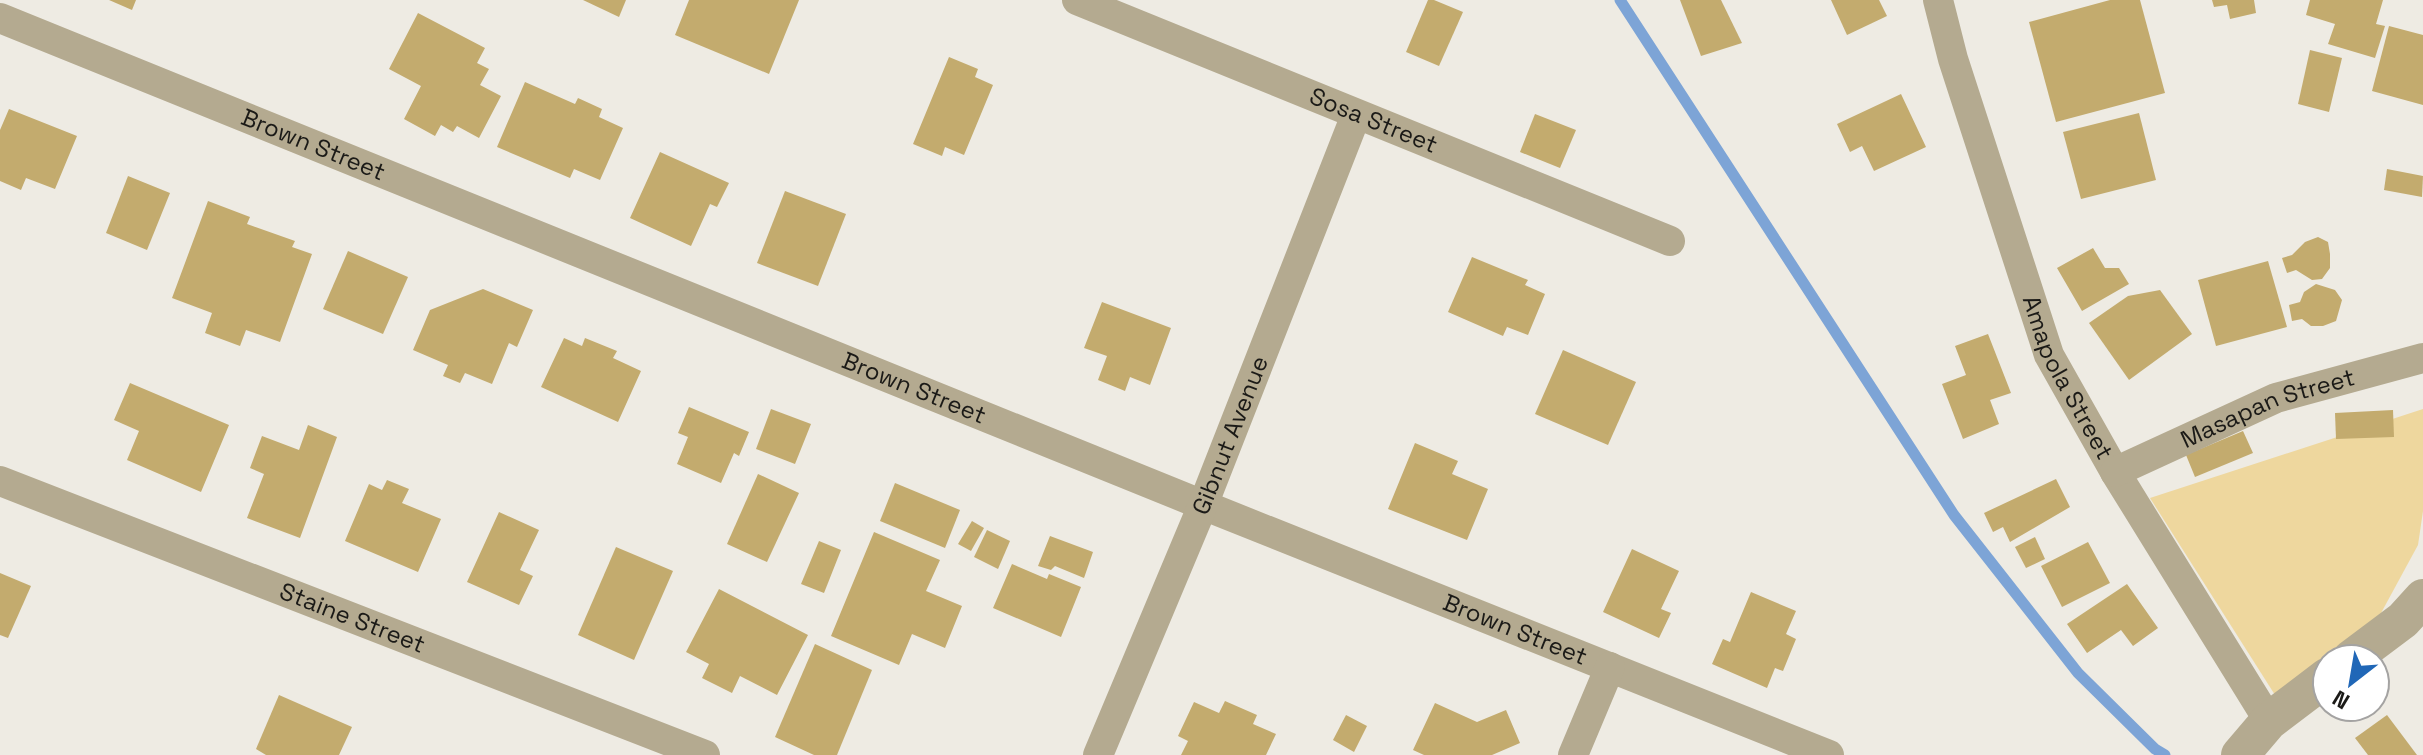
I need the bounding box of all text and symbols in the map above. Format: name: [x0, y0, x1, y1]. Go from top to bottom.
street label: Sosa Street: [1305, 80, 1442, 160]
street label: Brown Street: [237, 101, 390, 187]
street label: Amapola Street: [2016, 291, 2121, 465]
street label: Brown Street: [838, 345, 991, 431]
street label: Gibnut Avenue: [1185, 351, 1275, 519]
street label: Masapan Street: [2175, 361, 2358, 455]
street label: Staine Street: [275, 575, 430, 660]
street label: Brown Street: [1439, 587, 1592, 672]
north arrow: [2311, 643, 2391, 723]
text: N: [2327, 684, 2354, 716]

